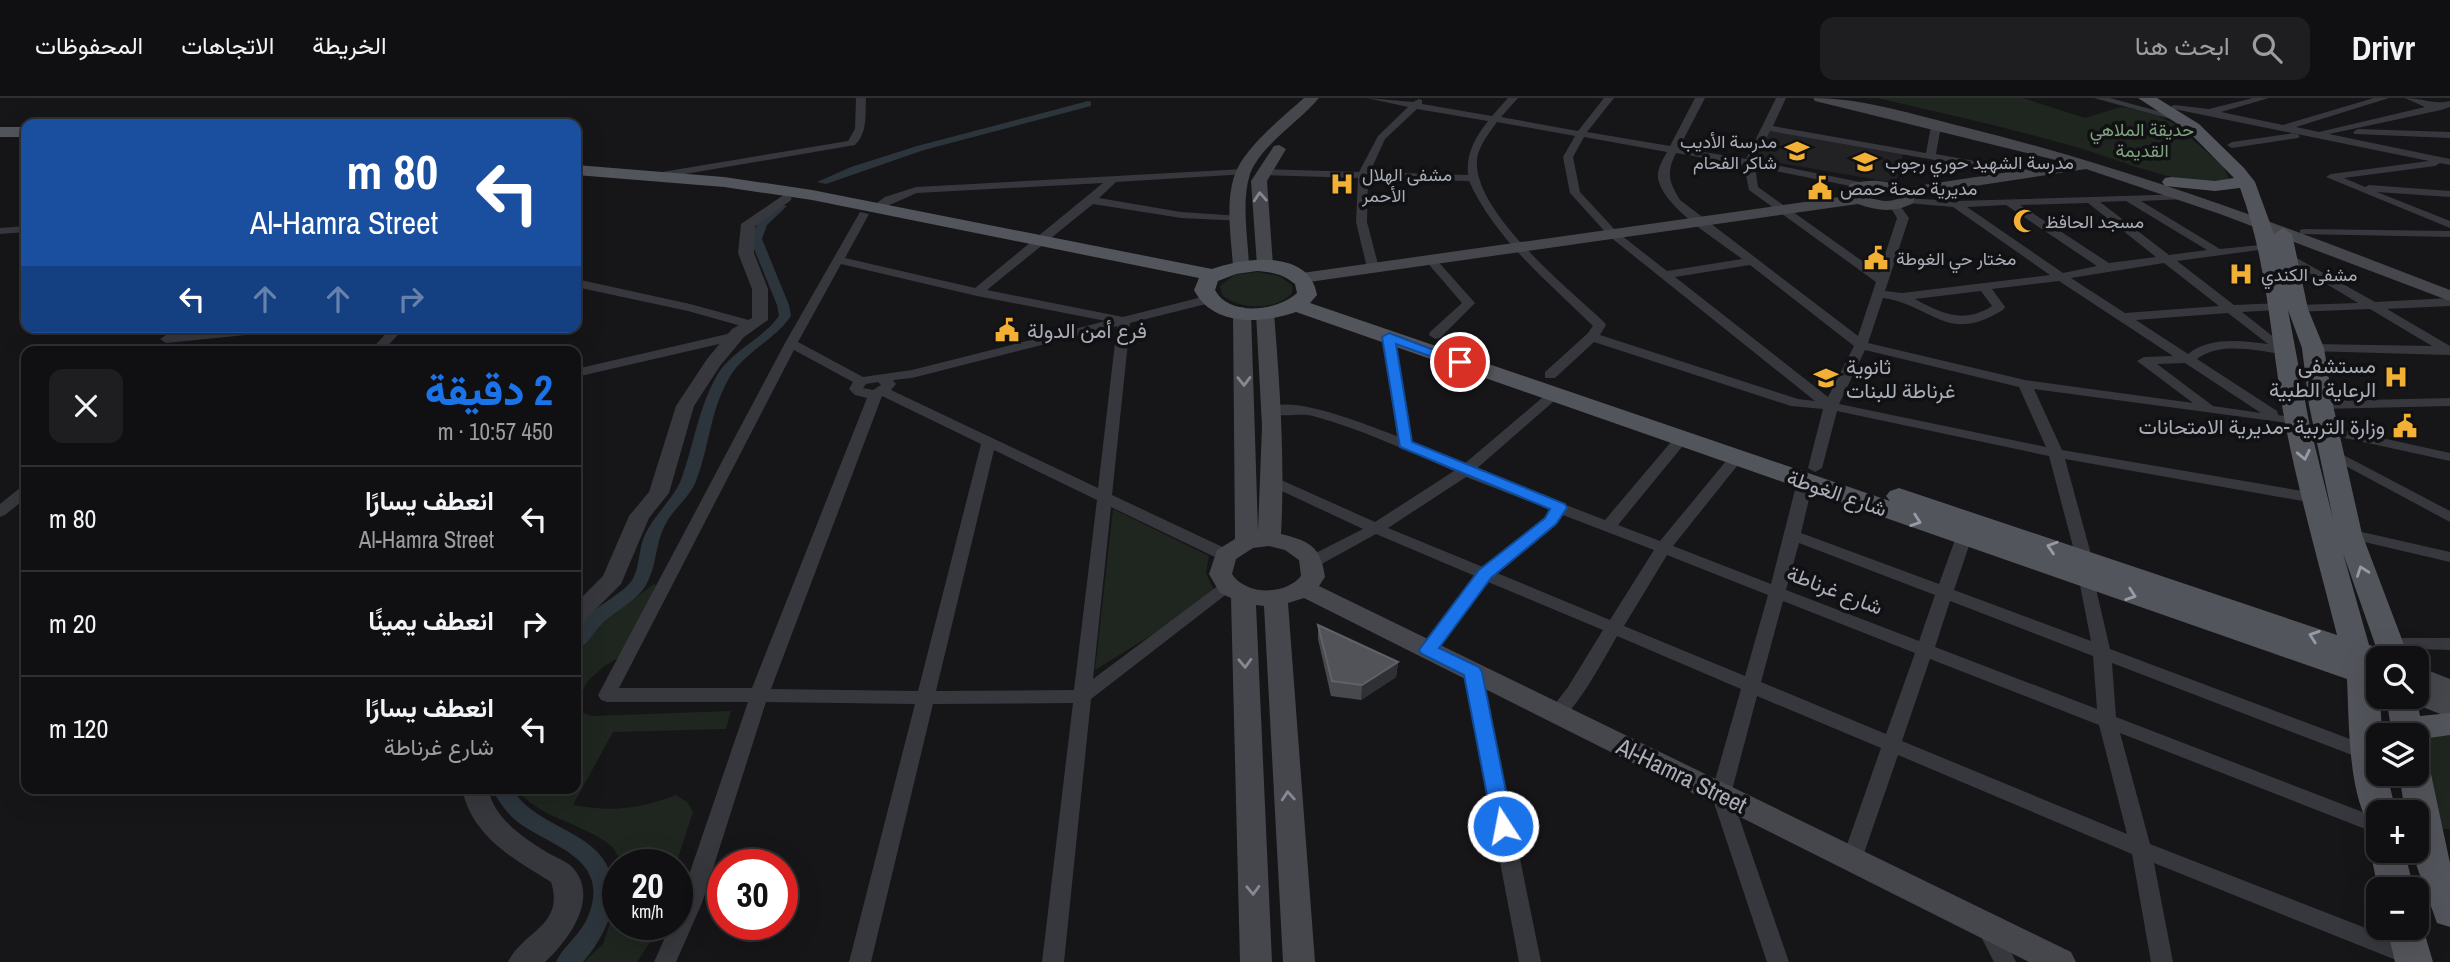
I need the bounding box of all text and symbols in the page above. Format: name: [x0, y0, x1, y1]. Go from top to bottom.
search box: [1820, 17, 2310, 80]
text: Drivr: [2352, 26, 2415, 70]
text: ابحث هنا: [2135, 28, 2230, 63]
text: المحفوظات: [35, 29, 143, 61]
text: الاتجاهات: [181, 29, 274, 61]
text: الخريطة: [312, 29, 387, 61]
icon: search: [2248, 29, 2286, 67]
park label: حديقة الملاهي القديمة: [2090, 117, 2194, 163]
place label: مدرسة الأديب شاكر الفحام: [1680, 129, 1777, 175]
school or university icon: مدرسة الأديب شاكر الفحام: [1783, 137, 1811, 165]
text: 80 m: [346, 138, 438, 204]
icon: left: [462, 147, 553, 238]
school or university icon: مدرسة الشهيد حوري رجوب: [1851, 148, 1879, 176]
place label: مدرسة الشهيد حوري رجوب: [1885, 150, 2074, 178]
place label: مشفى الهلال الأحمر: [1361, 162, 1452, 208]
hospital icon: مشفى الهلال الأحمر: [1328, 170, 1356, 198]
public building icon: مديرية صحة حمص: [1806, 174, 1834, 202]
place label: مديرية صحة حمص: [1840, 176, 1977, 201]
one-way arrow: [1253, 192, 1268, 203]
text: Al-Hamra Street: [250, 201, 438, 244]
mosque icon: مسجد الحافظ: [2011, 207, 2039, 235]
place label: مسجد الحافظ: [2045, 209, 2144, 234]
public building icon: مختار حي الغوطة: [1862, 244, 1890, 272]
place label: مختار حي الغوطة: [1896, 246, 2016, 274]
hospital icon: مشفى الكندي: [2227, 260, 2255, 288]
place label: مشفى الكندي: [2261, 262, 2357, 290]
icon: left: [173, 280, 211, 318]
icon: ahead: [246, 280, 284, 318]
icon: ahead: [319, 280, 357, 318]
icon: right: [392, 280, 430, 318]
public building icon: فرع أمن الدولة: [993, 316, 1021, 344]
place label: فرع أمن الدولة: [1027, 316, 1147, 345]
pin: [1430, 332, 1490, 392]
icon: arrive: [1441, 343, 1479, 381]
place label: مستشفى الرعاية الطبية: [2269, 351, 2376, 404]
place label: ثانوية غرناطة للبنات: [1846, 352, 1955, 405]
text: 2 دقيقة: [425, 362, 553, 418]
hospital icon: مستشفى الرعاية الطبية: [2382, 363, 2410, 391]
school or university icon: ثانوية غرناطة للبنات: [1812, 364, 1840, 392]
button: close: [49, 369, 123, 443]
one-way arrow: [1236, 375, 1251, 386]
place label: وزارة التربية -مديرية الامتحانات: [2139, 412, 2385, 441]
public building icon: وزارة التربية -مديرية الامتحانات: [2391, 412, 2419, 440]
text: 450 m · 10:57: [438, 416, 553, 447]
one-way arrow: [2296, 449, 2311, 461]
street label: شارع الغوطة: [1783, 462, 1891, 524]
text: انعطف يسارًا: [365, 483, 494, 518]
icon: left: [515, 500, 553, 538]
text: 80 m: [49, 501, 96, 536]
one-way arrow: [1909, 513, 1922, 527]
text: Al-Hamra Street: [359, 524, 494, 555]
one-way arrow: [2047, 541, 2059, 555]
street label: شارع غرناطة: [1783, 558, 1887, 622]
one-way arrow: [2356, 565, 2370, 577]
one-way arrow: [2124, 587, 2137, 601]
text: انعطف يمينًا: [368, 603, 494, 638]
icon: right: [515, 605, 553, 643]
text: 20 m: [49, 606, 96, 641]
one-way arrow: [2308, 630, 2321, 644]
map controls: [2366, 646, 2429, 940]
button: search: [2366, 646, 2429, 709]
one-way arrow: [1238, 657, 1253, 668]
text: انعطف يسارًا: [365, 690, 494, 725]
icon: left: [515, 710, 553, 748]
text: 120 m: [49, 711, 108, 746]
button: layers: [2366, 723, 2429, 786]
street label: Al-Hamra Street: [1611, 729, 1753, 821]
text: شارع غرناطة: [384, 731, 494, 762]
position arrow: [1466, 789, 1540, 863]
one-way arrow: [1281, 790, 1296, 801]
button: +: [2366, 800, 2429, 863]
speed limit sign: 30: [707, 849, 798, 940]
text: 20: [632, 862, 663, 909]
button: −: [2366, 877, 2429, 940]
one-way arrow: [1246, 885, 1261, 896]
text: km/h: [632, 899, 664, 924]

